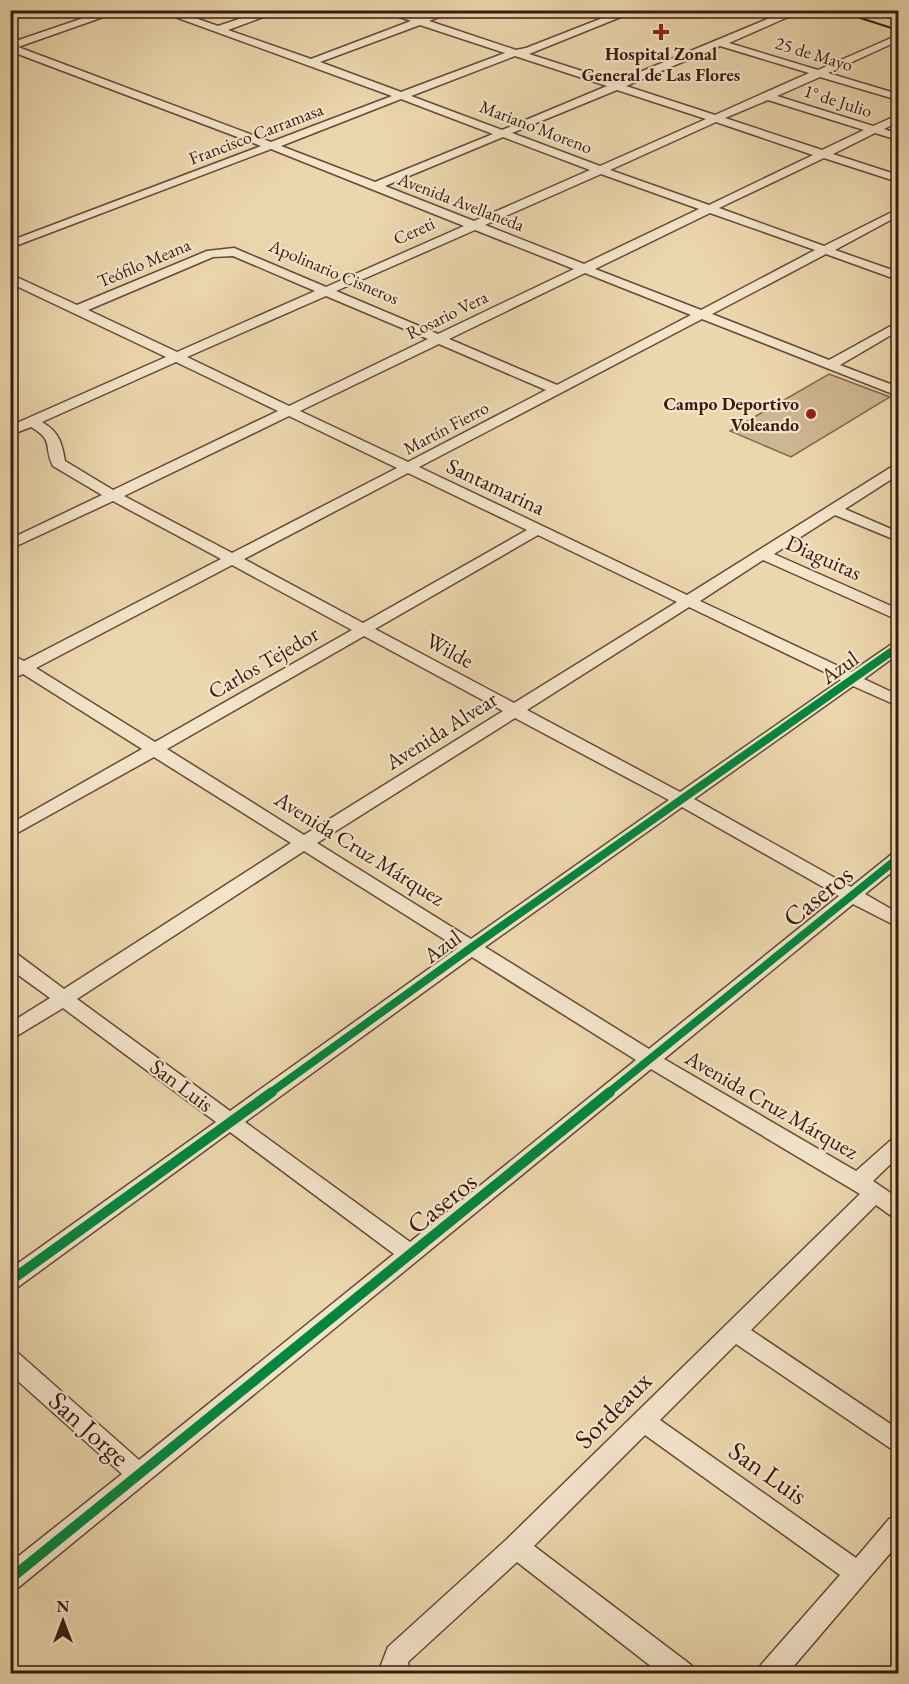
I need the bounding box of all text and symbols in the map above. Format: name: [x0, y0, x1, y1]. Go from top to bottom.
marker: Hospital Zonal General de Las Flores: [652, 23, 670, 41]
street label: 25 de Mayo: [773, 31, 856, 76]
place label: Hospital Zonal General de Las Flores: [582, 42, 740, 86]
street label: 1° de Julio: [801, 79, 875, 122]
street label: Mariano Moreno: [477, 94, 596, 159]
street label: Francisco Carramasa: [185, 97, 327, 170]
street label: Avenida Avellaneda: [394, 167, 528, 236]
street label: Cereti: [390, 211, 439, 250]
street label: Teófilo Meana: [94, 232, 195, 292]
street label: Apolinario Cisneros: [265, 233, 403, 309]
street label: Rosario Vera: [402, 285, 492, 344]
place label: Campo Deportivo Voleando: [664, 392, 799, 436]
street label: Martín Fierro: [399, 395, 493, 460]
marker: Campo Deportivo Voleando: [804, 407, 818, 421]
street label: Santamarina: [442, 451, 550, 522]
street label: Diaguitas: [781, 528, 866, 587]
street label: Carlos Tejedor: [203, 619, 324, 706]
street label: Wilde: [421, 626, 479, 675]
street label: Azul: [814, 644, 864, 691]
street label: Avenida Alvear: [379, 684, 503, 777]
street label: Avenida Cruz Márquez: [268, 784, 451, 913]
street label: Caseros: [775, 857, 860, 934]
street label: Azul: [417, 923, 467, 970]
street label: Avenida Cruz Márquez: [679, 1043, 864, 1166]
street label: San Luis: [144, 1052, 219, 1119]
street label: Caseros: [399, 1164, 484, 1241]
street label: Sordeaux: [566, 1363, 659, 1456]
street label: San Jorge: [42, 1383, 137, 1474]
street label: San Luis: [722, 1433, 815, 1512]
north arrow: [33, 1591, 93, 1651]
text: N: [57, 1596, 70, 1617]

